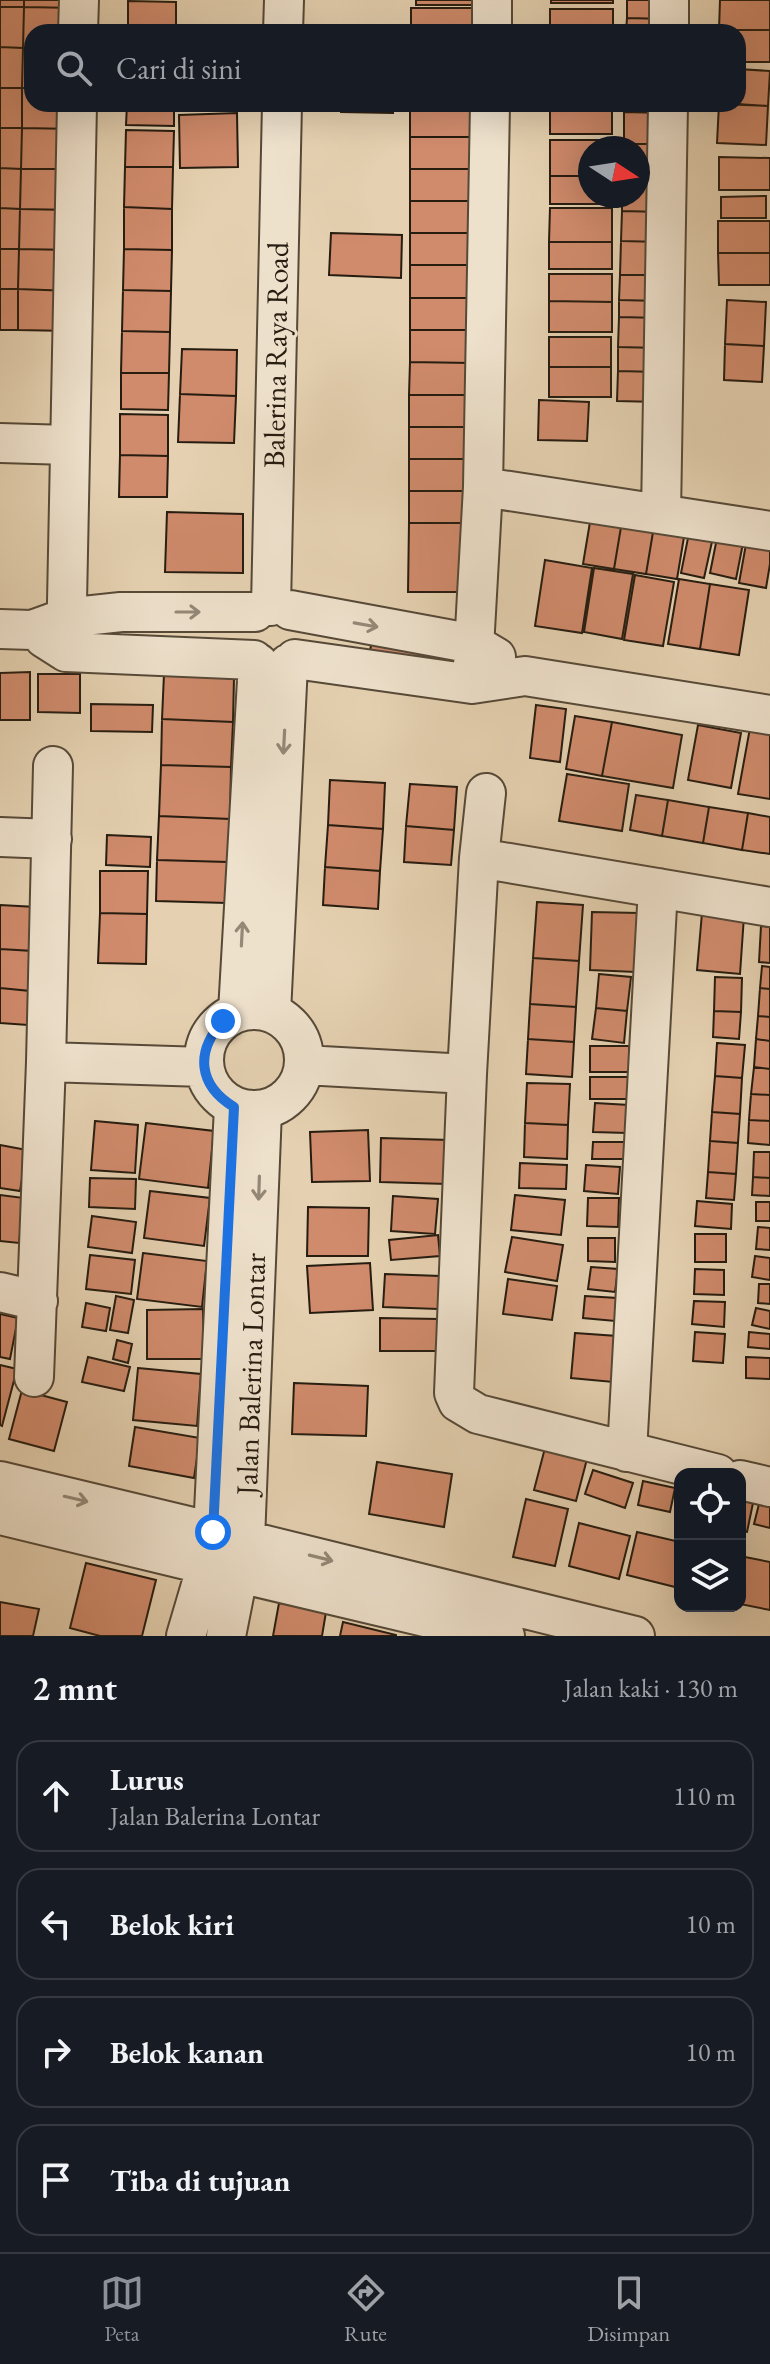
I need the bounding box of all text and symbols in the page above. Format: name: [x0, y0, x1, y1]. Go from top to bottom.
search box: [24, 24, 746, 112]
icon: search: [52, 46, 96, 90]
text: Cari di sini: [116, 49, 241, 88]
north arrow: [578, 136, 650, 208]
street label: Balerina Raya Road: [254, 241, 297, 468]
one-way arrow: [174, 604, 201, 620]
one-way arrow: [353, 618, 379, 633]
one-way arrow: [276, 728, 291, 755]
one-way arrow: [235, 921, 250, 948]
route end: [205, 1003, 241, 1039]
one-way arrow: [251, 1174, 266, 1201]
street label: Jalan Balerina Lontar: [227, 1252, 274, 1499]
map controls: [674, 1468, 746, 1612]
button: locate: [674, 1468, 746, 1540]
one-way arrow: [63, 1492, 88, 1507]
route start: [195, 1514, 231, 1550]
button: layers: [674, 1540, 746, 1612]
one-way arrow: [307, 1552, 333, 1567]
text: 2 mnt: [32, 1666, 117, 1710]
text: Jalan kaki · 130 m: [564, 1671, 738, 1705]
text: Lurus: [110, 1760, 184, 1799]
icon: ahead: [34, 1774, 78, 1818]
text: 110 m: [673, 1779, 736, 1813]
text: Jalan Balerina Lontar: [110, 1799, 320, 1833]
icon: left: [34, 1902, 78, 1946]
text: Belok kiri: [110, 1905, 234, 1944]
text: 10 m: [686, 1907, 736, 1941]
icon: right: [34, 2030, 78, 2074]
text: Belok kanan: [110, 2033, 264, 2072]
text: 10 m: [686, 2035, 736, 2069]
icon: arrive: [34, 2158, 78, 2202]
text: Tiba di tujuan: [110, 2161, 290, 2200]
tab: Peta: [100, 2271, 144, 2348]
tab: Rute: [344, 2271, 388, 2348]
tab: Disimpan: [587, 2271, 670, 2348]

